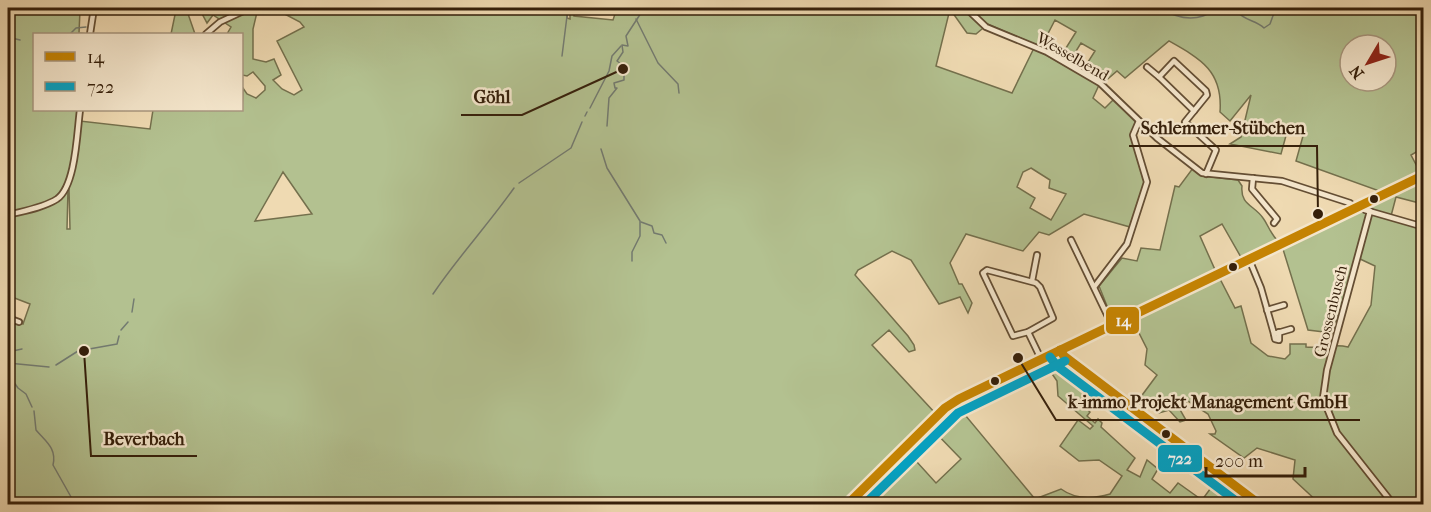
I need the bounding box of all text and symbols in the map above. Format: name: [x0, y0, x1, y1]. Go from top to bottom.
street label: Wesselbend: [1032, 28, 1113, 85]
legend: [33, 33, 243, 111]
north arrow: [1338, 33, 1398, 93]
text: 14: [87, 47, 104, 68]
text: N: [1345, 61, 1368, 83]
text: 722: [87, 77, 114, 98]
callout: Göhl: [461, 79, 522, 115]
text: Göhl: [474, 87, 511, 108]
callout: Schlemmer-Stübchen: [1129, 110, 1317, 146]
text: Schlemmer-Stübchen: [1141, 118, 1306, 139]
unlabelled marker: [1368, 193, 1380, 205]
unlabelled marker: [1227, 261, 1239, 273]
street label: Grossenbusch: [1310, 263, 1351, 359]
line badge: 14: [1105, 306, 1140, 335]
text: 14: [1115, 311, 1132, 331]
unlabelled marker: [989, 375, 1001, 387]
callout: k-immo Projekt Management GmbH: [1056, 384, 1360, 420]
text: k-immo Projekt Management GmbH: [1067, 392, 1349, 413]
callout: Beverbach: [91, 420, 197, 456]
unlabelled marker: [1160, 428, 1172, 440]
text: Beverbach: [103, 429, 186, 450]
scale bar: [1206, 440, 1305, 478]
line badge: 722: [1157, 444, 1203, 473]
text: 722: [1167, 449, 1192, 468]
text: 200 m: [1215, 451, 1263, 472]

